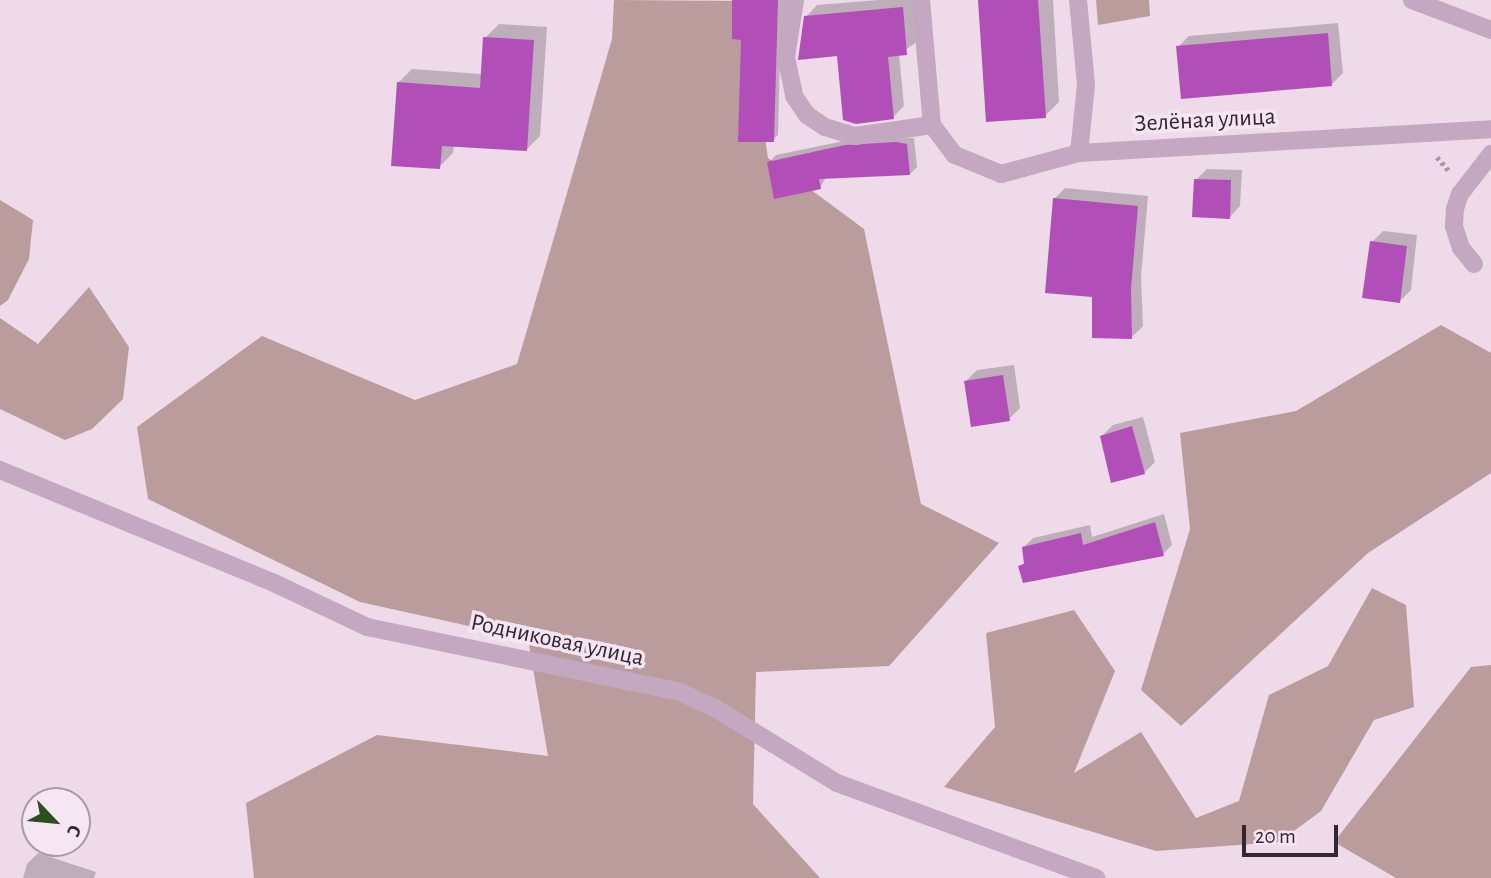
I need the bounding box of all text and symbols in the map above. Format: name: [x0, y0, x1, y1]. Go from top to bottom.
street label: Зелёная улица: [1134, 103, 1276, 139]
street label: Родниковая улица: [468, 609, 646, 673]
north arrow: [21, 787, 91, 857]
scale bar: [1246, 812, 1342, 856]
text: С: [63, 822, 84, 839]
text: 20 m: [1255, 826, 1296, 847]

